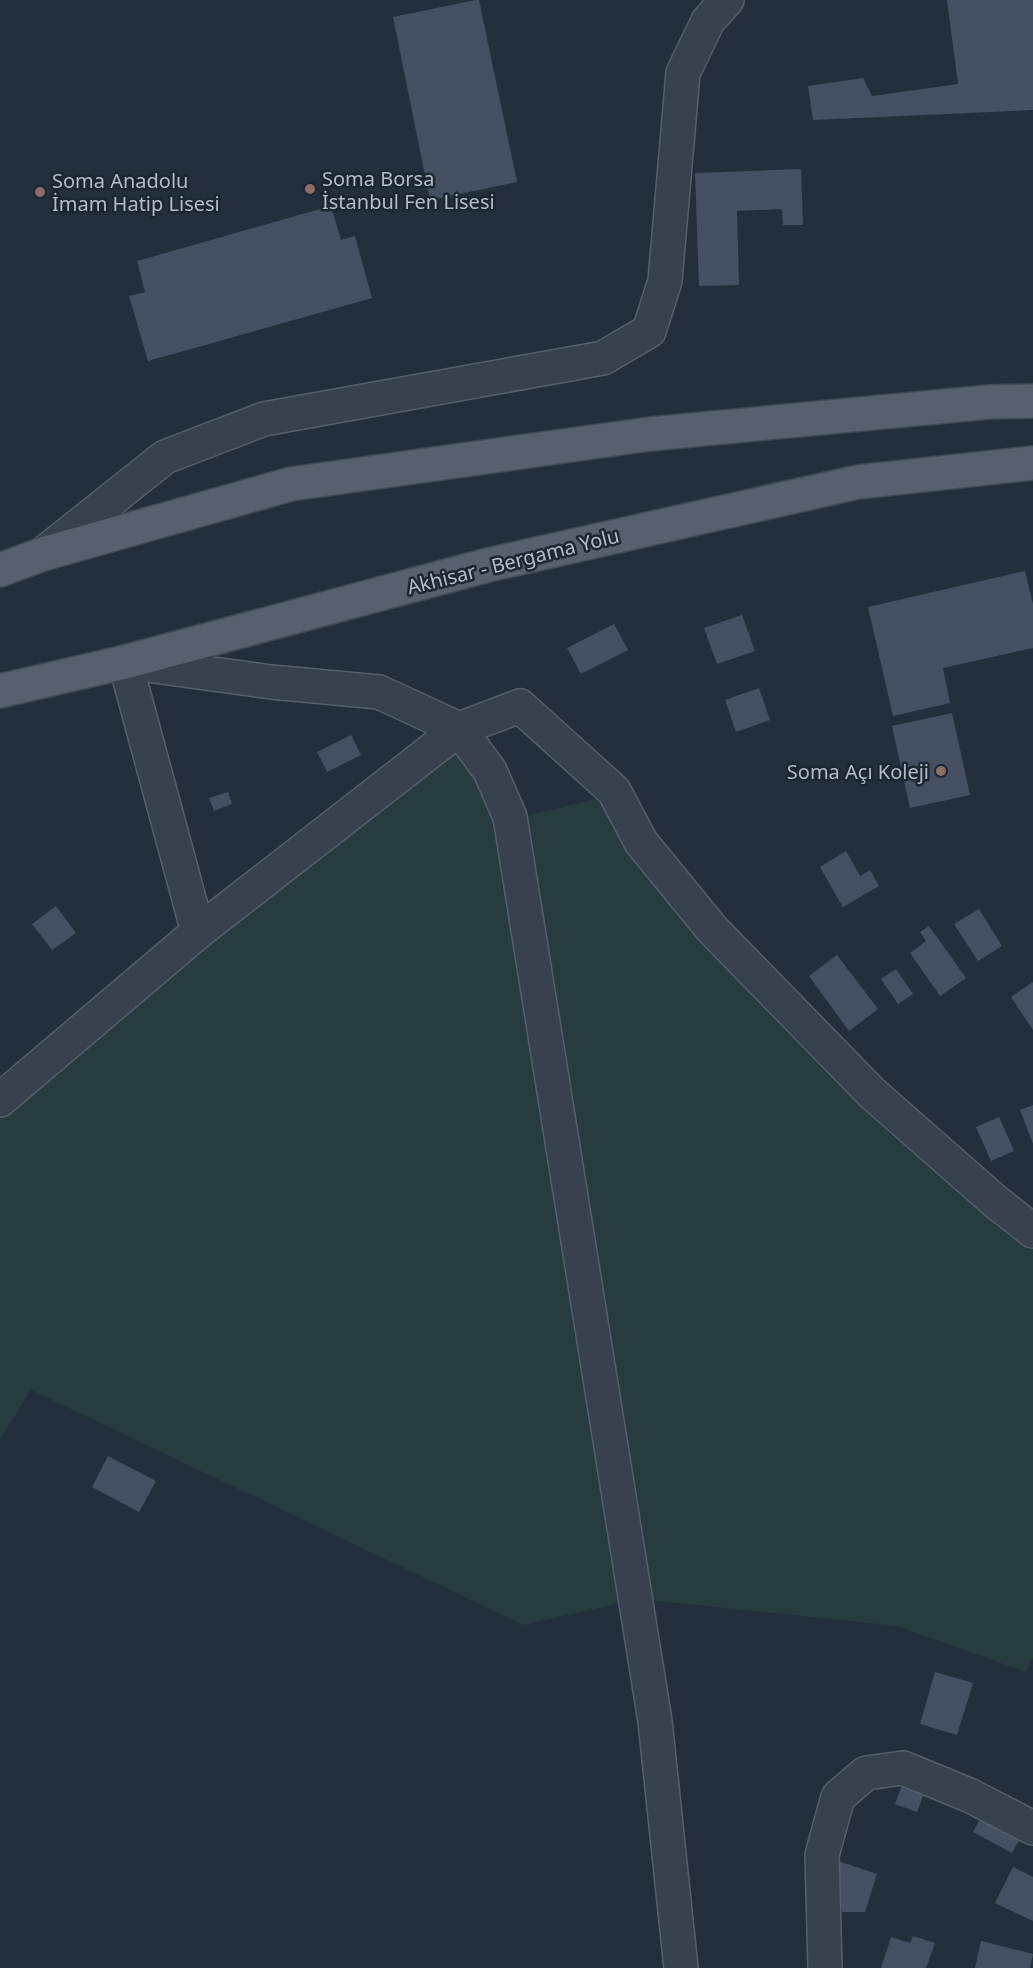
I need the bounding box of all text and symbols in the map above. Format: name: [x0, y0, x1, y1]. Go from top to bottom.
place label: Soma Borsa İstanbul Fen Lisesi: [322, 165, 495, 215]
place label: Soma Anadolu İmam Hatip Lisesi: [52, 167, 220, 217]
marker: Soma Borsa İstanbul Fen Lisesi: [303, 182, 317, 196]
marker: Soma Anadolu İmam Hatip Lisesi: [33, 185, 47, 199]
street label: Akhisar - Bergama Yolu: [404, 522, 622, 600]
place label: Soma Açı Koleji: [787, 758, 929, 785]
marker: Soma Açı Koleji: [934, 764, 948, 778]

